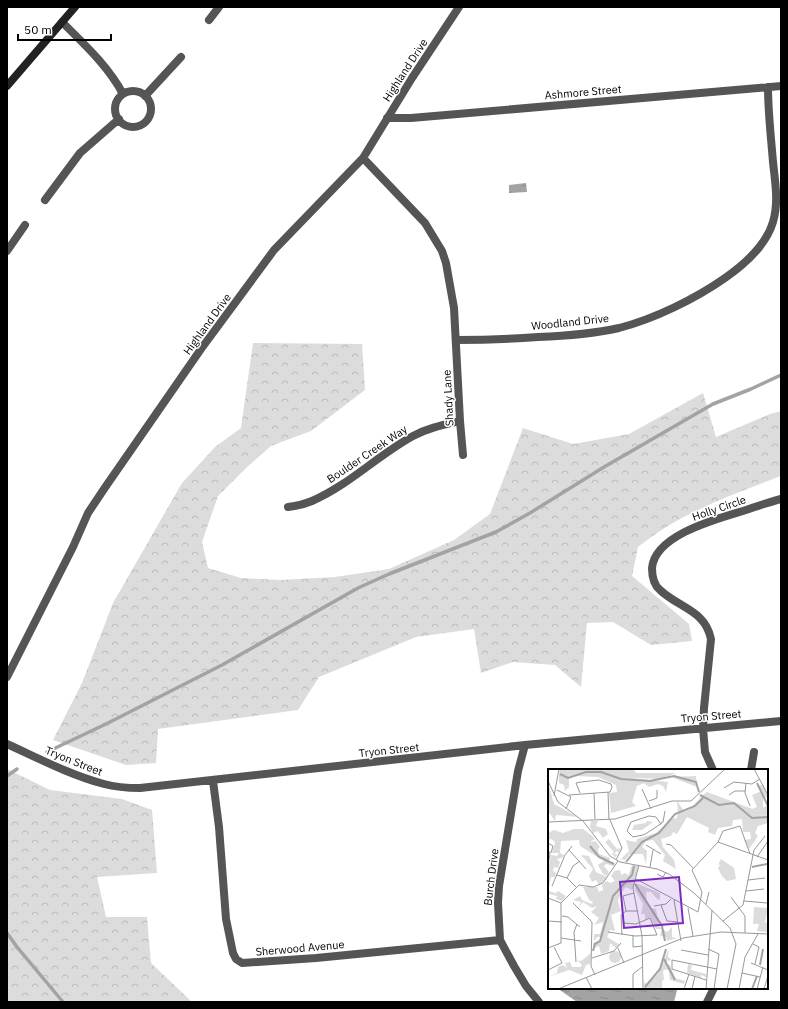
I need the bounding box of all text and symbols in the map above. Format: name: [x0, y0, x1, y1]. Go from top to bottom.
scale bar: [18, 16, 111, 42]
text: 50 m: [24, 22, 52, 37]
street label: Highland Drive: [379, 36, 431, 104]
street label: Ashmore Street: [544, 82, 622, 102]
street label: Highland Drive: [180, 291, 234, 357]
street label: Woodland Drive: [530, 311, 610, 333]
street label: Shady Lane: [440, 369, 456, 427]
street label: Boulder Creek Way: [324, 422, 410, 486]
street label: Holly Circle: [690, 492, 748, 524]
street label: Tryon Street: [680, 706, 742, 726]
street label: Tryon Street: [358, 740, 420, 760]
street label: Tryon Street: [43, 743, 105, 779]
inset map: [548, 769, 768, 989]
street label: Burch Drive: [481, 848, 501, 906]
street label: Sherwood Avenue: [255, 937, 345, 959]

